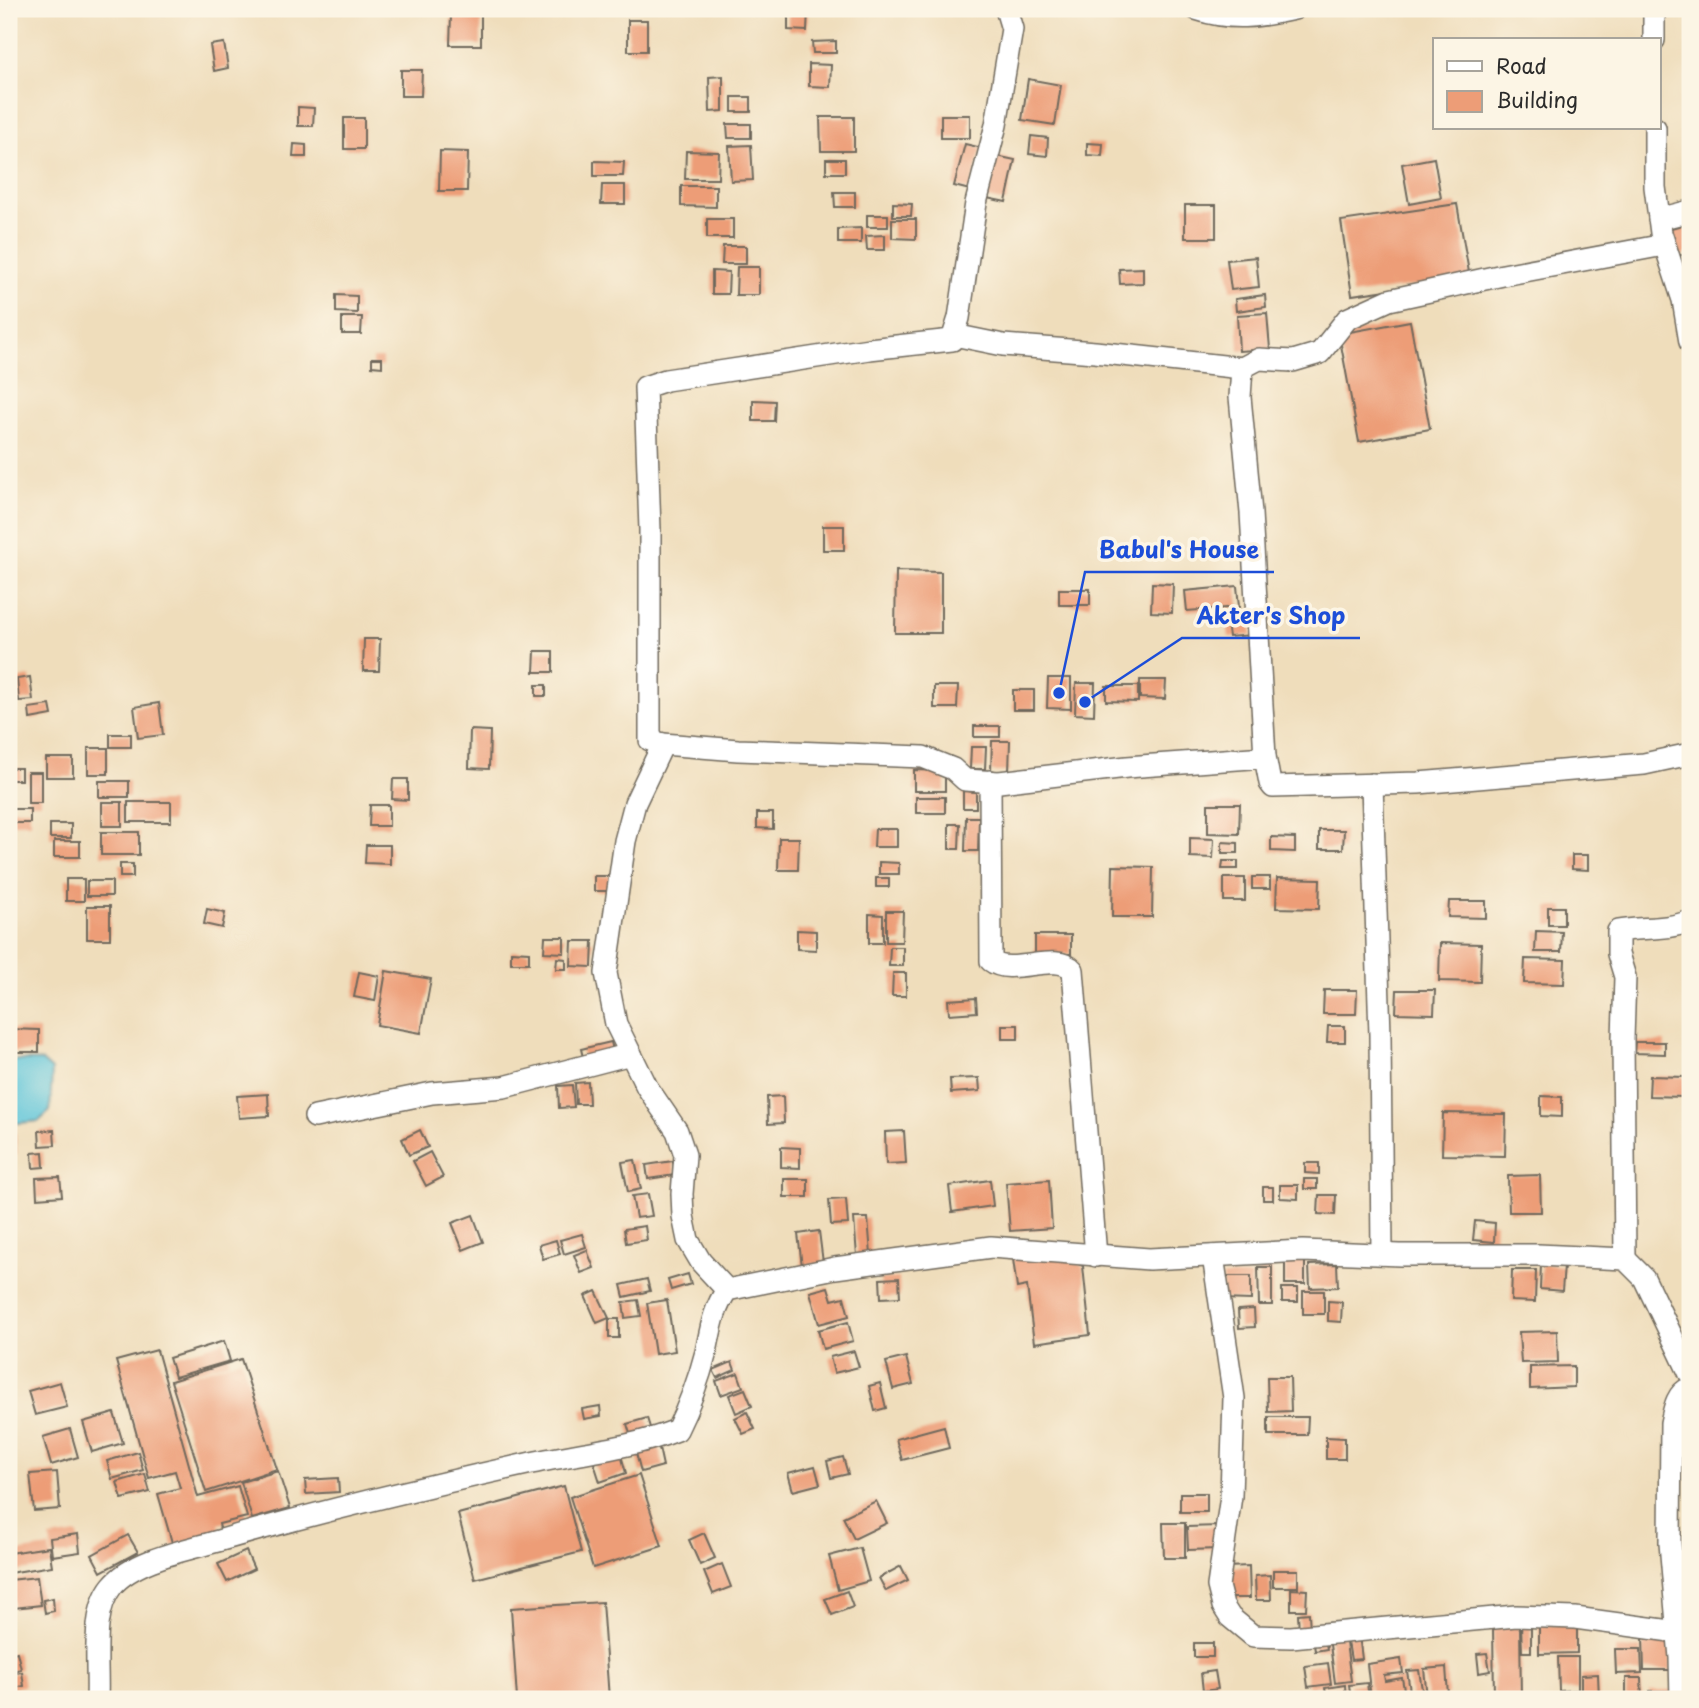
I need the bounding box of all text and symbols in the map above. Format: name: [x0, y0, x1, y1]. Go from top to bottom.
legend: [1433, 38, 1660, 130]
text: Road: [1496, 49, 1547, 81]
text: Building: [1496, 83, 1578, 115]
callout: Babul's House: [1085, 528, 1274, 572]
text: Babul's House: [1099, 531, 1260, 566]
callout: Akter's Shop: [1182, 594, 1360, 638]
text: Akter's Shop: [1196, 597, 1345, 632]

